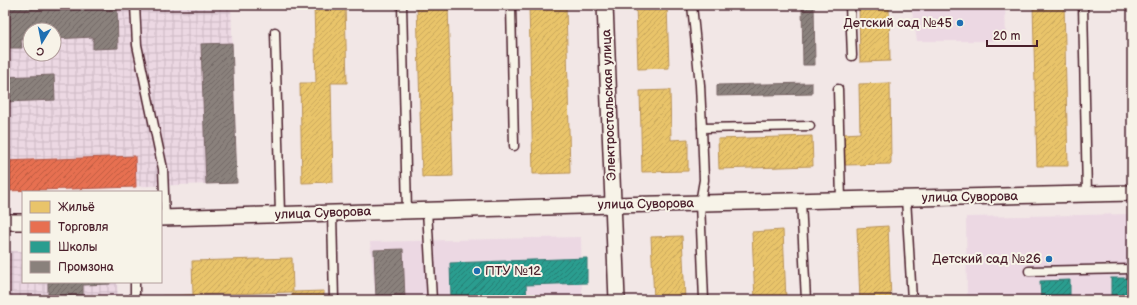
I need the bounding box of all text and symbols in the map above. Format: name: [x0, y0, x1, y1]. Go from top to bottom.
place label: Детский сад №45: [843, 15, 952, 31]
marker: Детский сад №45: [955, 18, 965, 28]
north arrow: [22, 22, 62, 62]
scale bar: [987, 22, 1037, 48]
street label: Электростальская улица: [598, 29, 620, 181]
text: 20 m: [993, 29, 1020, 44]
text: С: [35, 44, 45, 58]
street label: улица Суворова: [922, 188, 1019, 206]
legend: [22, 191, 162, 283]
street label: улица Суворова: [598, 195, 695, 213]
text: Жильё: [58, 200, 95, 215]
street label: улица Суворова: [275, 203, 372, 223]
text: Торговля: [58, 220, 109, 235]
text: Школы: [58, 240, 97, 255]
place label: Детский сад №26: [932, 251, 1041, 267]
marker: Детский сад №26: [1044, 254, 1054, 264]
text: Промзона: [58, 260, 114, 275]
place label: ПТУ №12: [485, 263, 541, 279]
marker: ПТУ №12: [472, 266, 482, 276]

